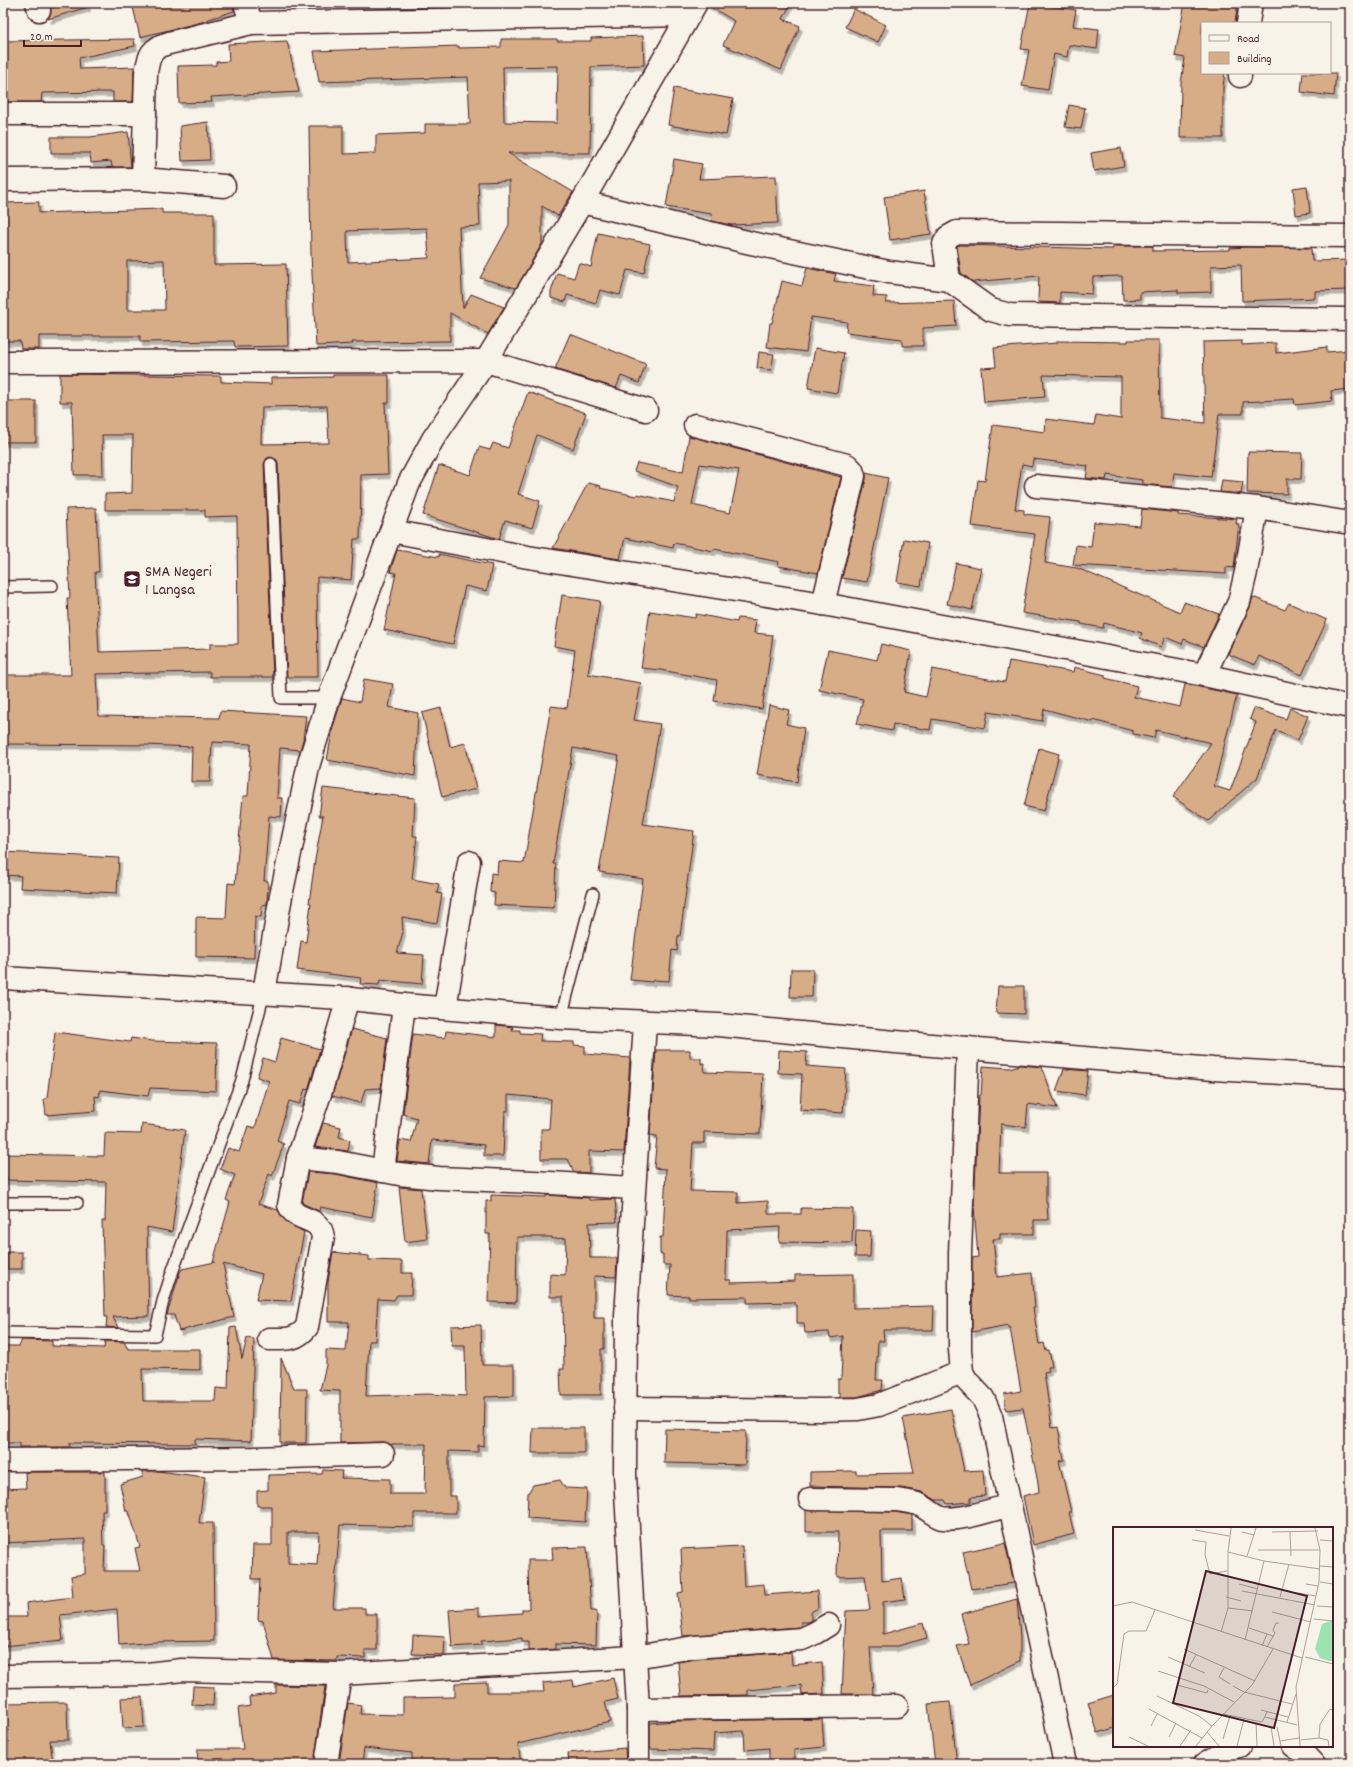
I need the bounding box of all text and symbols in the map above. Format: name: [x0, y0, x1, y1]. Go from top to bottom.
scale bar: [24, 22, 81, 48]
legend: [1201, 22, 1331, 74]
text: 20 m: [30, 29, 53, 46]
text: Road: [1237, 31, 1259, 48]
text: Building: [1237, 51, 1272, 68]
place label: SMA Negeri 1 Langsa: [145, 561, 212, 602]
school or university icon: SMA Negeri 1 Langsa: [122, 569, 142, 589]
inset map: [1113, 1527, 1333, 1747]

